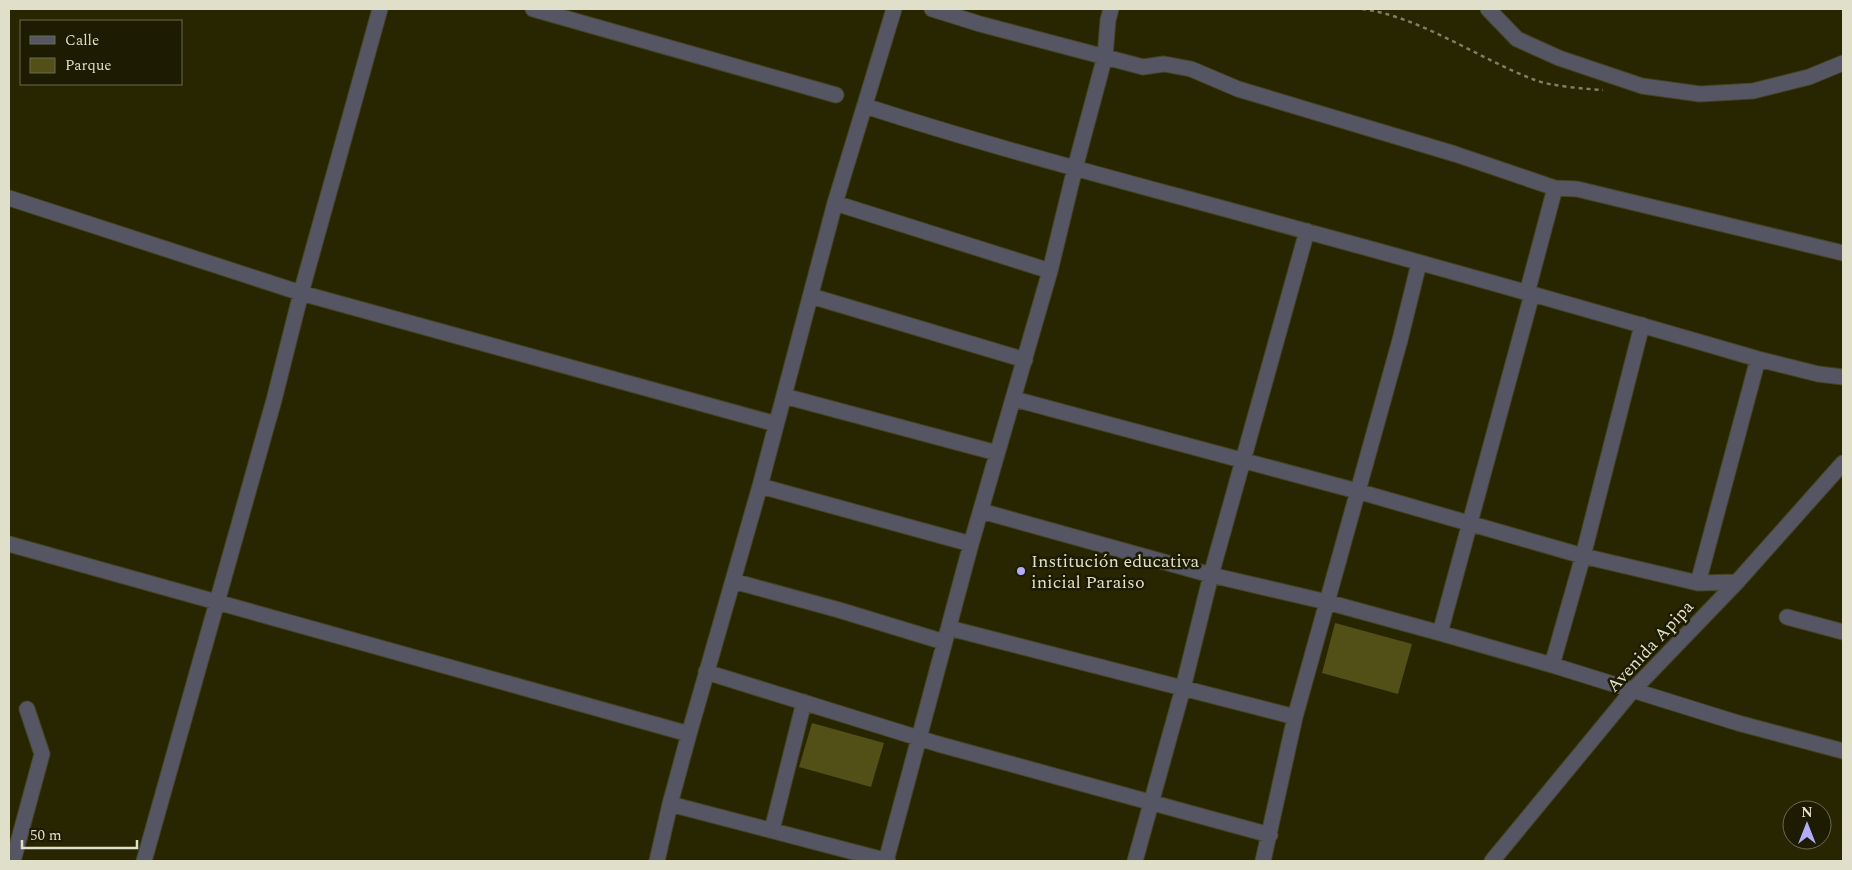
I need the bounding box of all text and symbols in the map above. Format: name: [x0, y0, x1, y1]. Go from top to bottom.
legend: [20, 20, 182, 85]
text: Calle: [65, 29, 99, 52]
text: Parque: [65, 54, 112, 77]
place label: Institución educativa inicial Paraiso: [1031, 548, 1199, 596]
marker: Institución educativa inicial Paraiso: [1015, 565, 1027, 577]
street label: Avenida Apipa: [1600, 594, 1701, 699]
north arrow: [1782, 800, 1832, 850]
text: N: [1801, 802, 1813, 823]
scale bar: [22, 818, 138, 850]
text: 50 m: [30, 824, 62, 847]

